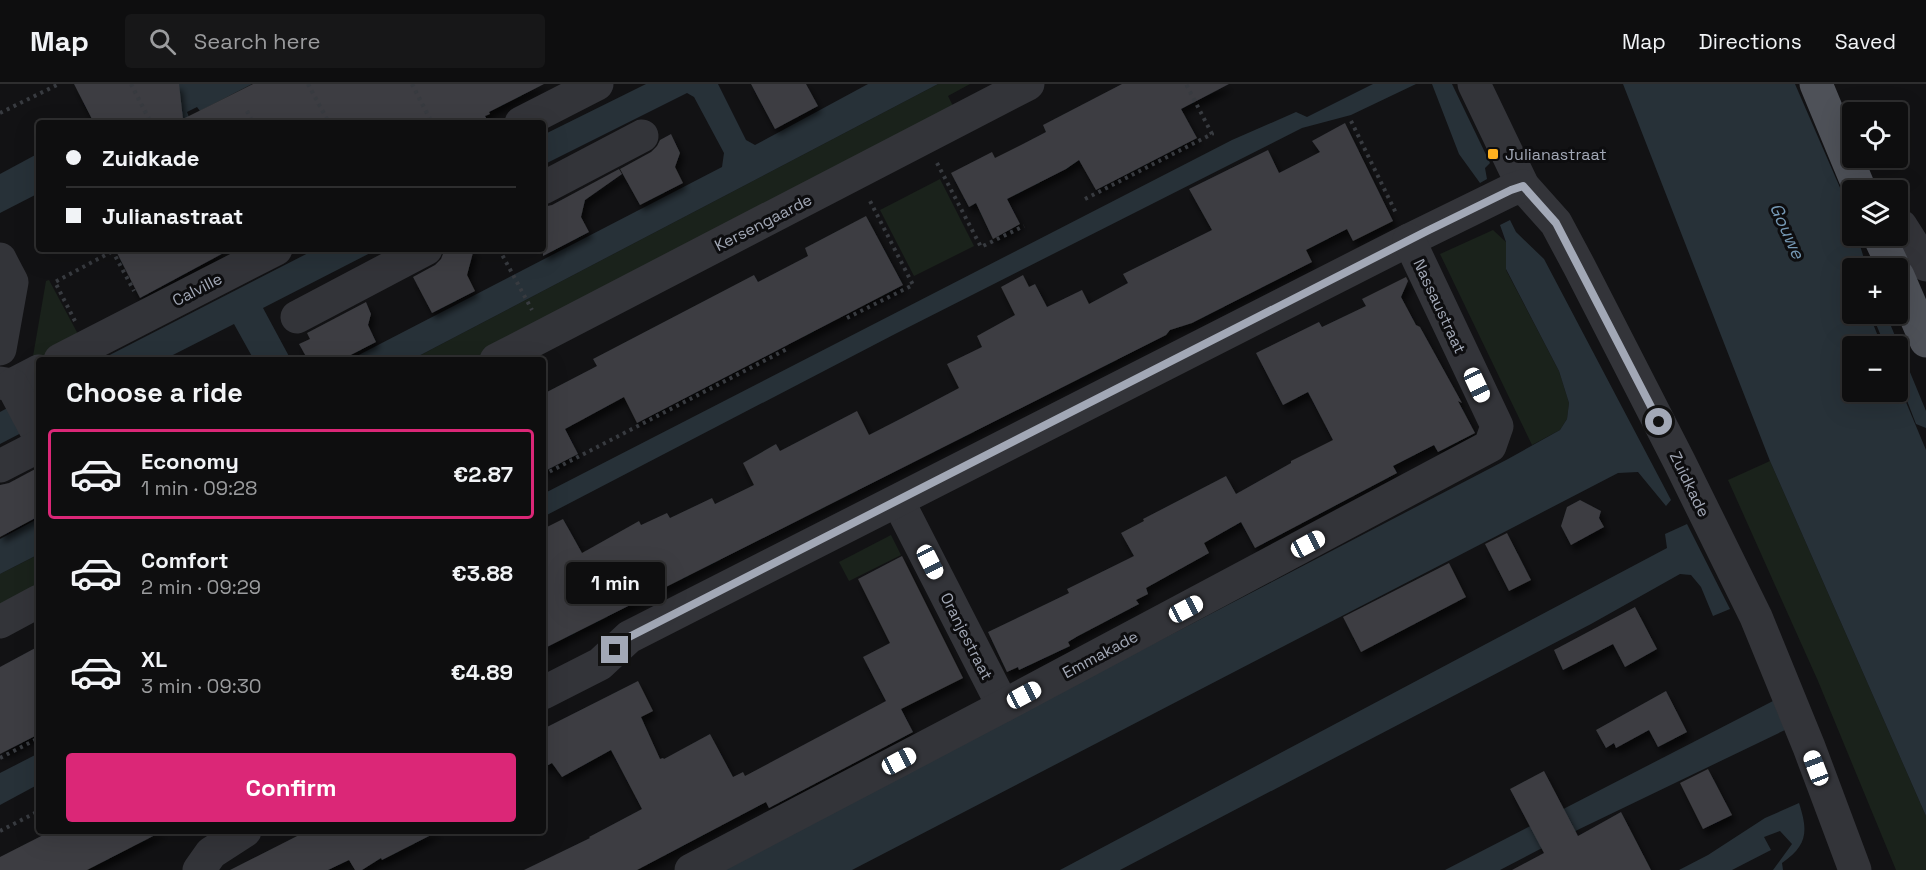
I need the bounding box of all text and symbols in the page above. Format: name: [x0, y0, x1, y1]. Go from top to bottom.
search box: [125, 14, 545, 68]
text: Map: [30, 23, 89, 59]
icon: search: [146, 25, 179, 58]
text: Search here: [194, 27, 321, 55]
text: Map: [1622, 28, 1666, 55]
text: Directions: [1699, 28, 1802, 55]
text: Saved: [1835, 28, 1896, 55]
map controls: [1842, 102, 1908, 402]
button: locate: [1842, 102, 1908, 168]
text: Zuidkade: [102, 144, 199, 172]
place label: Julianastraat: [1505, 144, 1607, 165]
marker: Julianastraat: [1486, 147, 1500, 161]
button: layers: [1842, 180, 1908, 246]
street label: Kersengaarde: [711, 189, 816, 256]
water label: Gouwe: [1765, 199, 1810, 264]
text: Julianastraat: [102, 202, 243, 230]
street label: Nassaustraat: [1408, 256, 1471, 357]
button: +: [1842, 258, 1908, 324]
street label: Calville: [169, 268, 226, 311]
button: −: [1842, 336, 1908, 402]
car: [1461, 365, 1493, 405]
text: Choose a ride: [66, 375, 243, 410]
route start: [1645, 408, 1672, 435]
icon: car: [69, 447, 123, 501]
text: Economy: [141, 447, 239, 475]
street label: Zuidkade: [1665, 448, 1714, 520]
text: €2.87: [453, 460, 513, 488]
text: 1 min · 09:28: [141, 475, 258, 501]
car: [1288, 528, 1328, 560]
car: [914, 542, 946, 582]
icon: car: [69, 546, 123, 600]
text: Comfort: [141, 546, 229, 574]
text: €3.88: [452, 559, 513, 587]
callout: 1 min: [566, 563, 664, 605]
text: 1 min: [591, 570, 640, 596]
text: 2 min · 09:29: [141, 574, 261, 600]
street label: Oranjestraat: [936, 589, 998, 684]
car: [1166, 593, 1206, 625]
street label: Emmakade: [1059, 626, 1142, 683]
route end: [601, 636, 628, 663]
icon: car: [69, 645, 123, 699]
text: XL: [141, 645, 167, 673]
text: €4.89: [451, 658, 513, 686]
text: 3 min · 09:30: [141, 673, 262, 699]
car: [1004, 679, 1044, 711]
car: [879, 745, 919, 777]
car: [1801, 748, 1831, 788]
button: Confirm: [66, 753, 516, 822]

